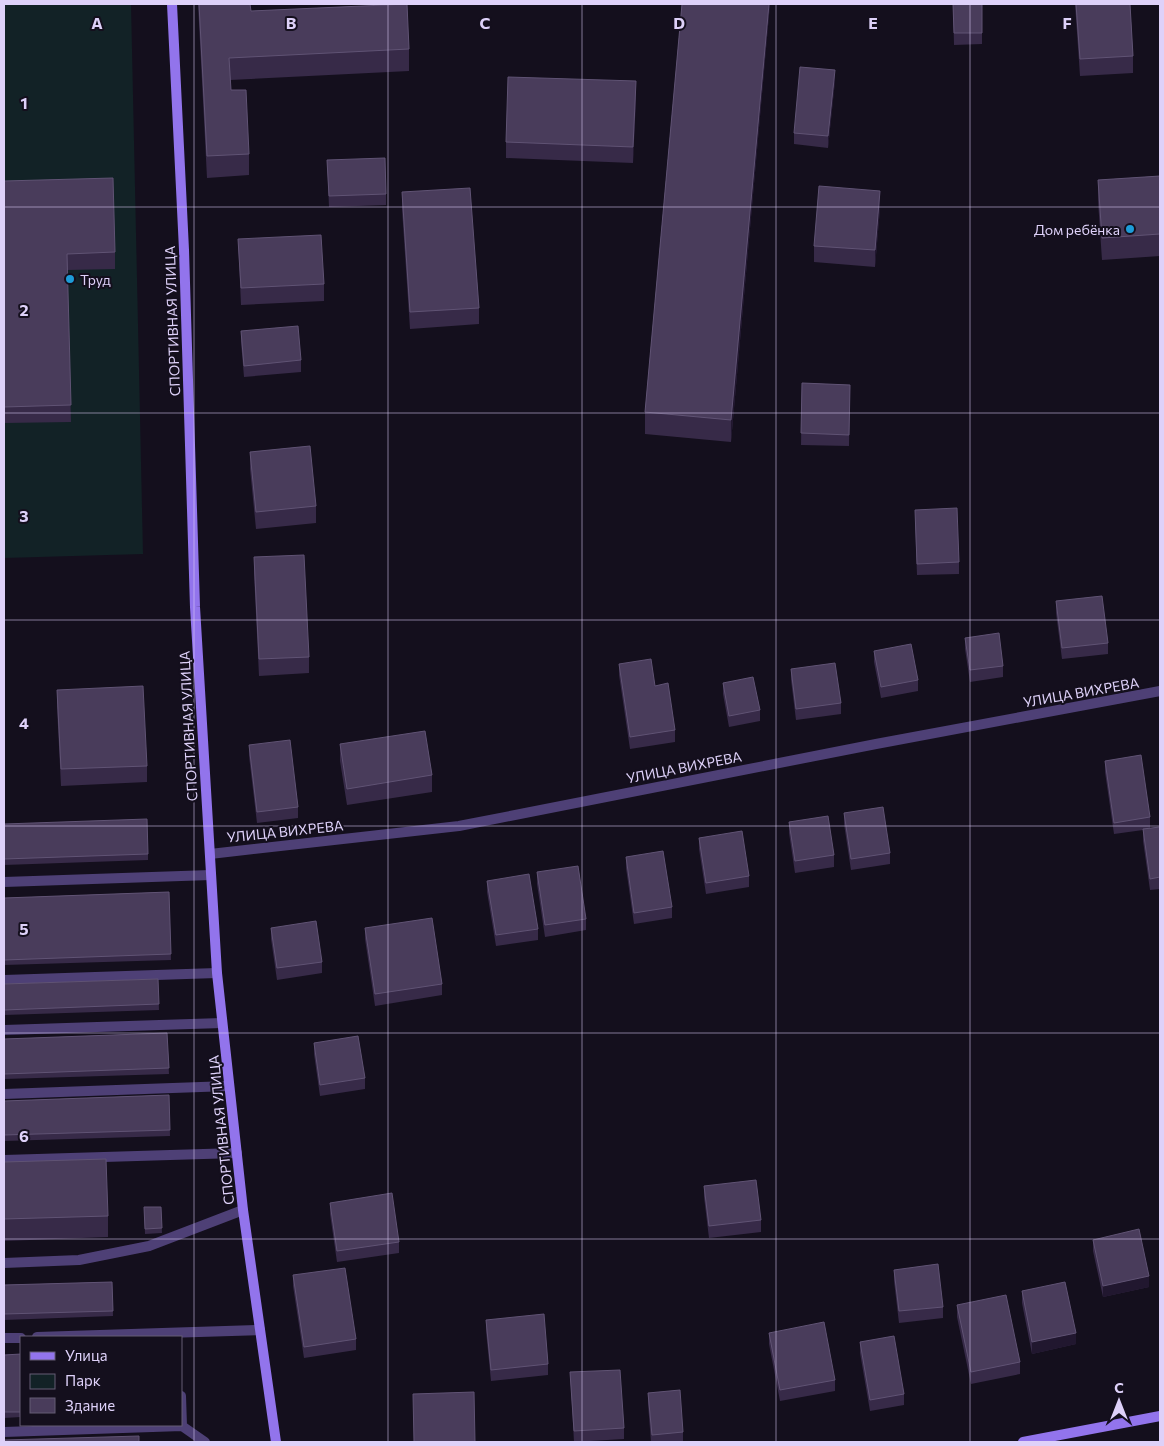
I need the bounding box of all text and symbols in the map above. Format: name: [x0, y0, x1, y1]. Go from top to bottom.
text: A: [91, 13, 103, 32]
text: B: [286, 13, 297, 32]
text: C: [480, 13, 491, 32]
text: D: [673, 13, 685, 32]
text: E: [868, 13, 878, 32]
text: F: [1062, 13, 1072, 32]
text: 1: [20, 93, 28, 112]
place label: Дом ребёнка: [1034, 221, 1120, 238]
marker: Дом ребёнка: [1124, 223, 1136, 235]
street label: СПОРТИВНАЯ УЛИЦА: [161, 245, 183, 397]
place label: Труд: [80, 271, 111, 288]
marker: Труд: [64, 273, 76, 285]
text: 2: [19, 300, 29, 319]
text: 3: [19, 506, 29, 525]
street label: СПОРТИВНАЯ УЛИЦА: [176, 650, 200, 802]
street label: УЛИЦА ВИХРЕВА: [1022, 673, 1140, 711]
text: 4: [19, 713, 29, 732]
street label: УЛИЦА ВИХРЕВА: [625, 747, 743, 787]
street label: УЛИЦА ВИХРЕВА: [226, 816, 344, 846]
text: 5: [19, 919, 29, 938]
street label: СПОРТИВНАЯ УЛИЦА: [205, 1054, 237, 1206]
text: 6: [19, 1126, 29, 1145]
legend: [20, 1336, 182, 1426]
text: Улица: [65, 1346, 107, 1364]
text: Парк: [65, 1371, 101, 1389]
north arrow: [1094, 1376, 1144, 1426]
text: С: [1114, 1379, 1124, 1396]
text: Здание: [65, 1396, 115, 1414]

